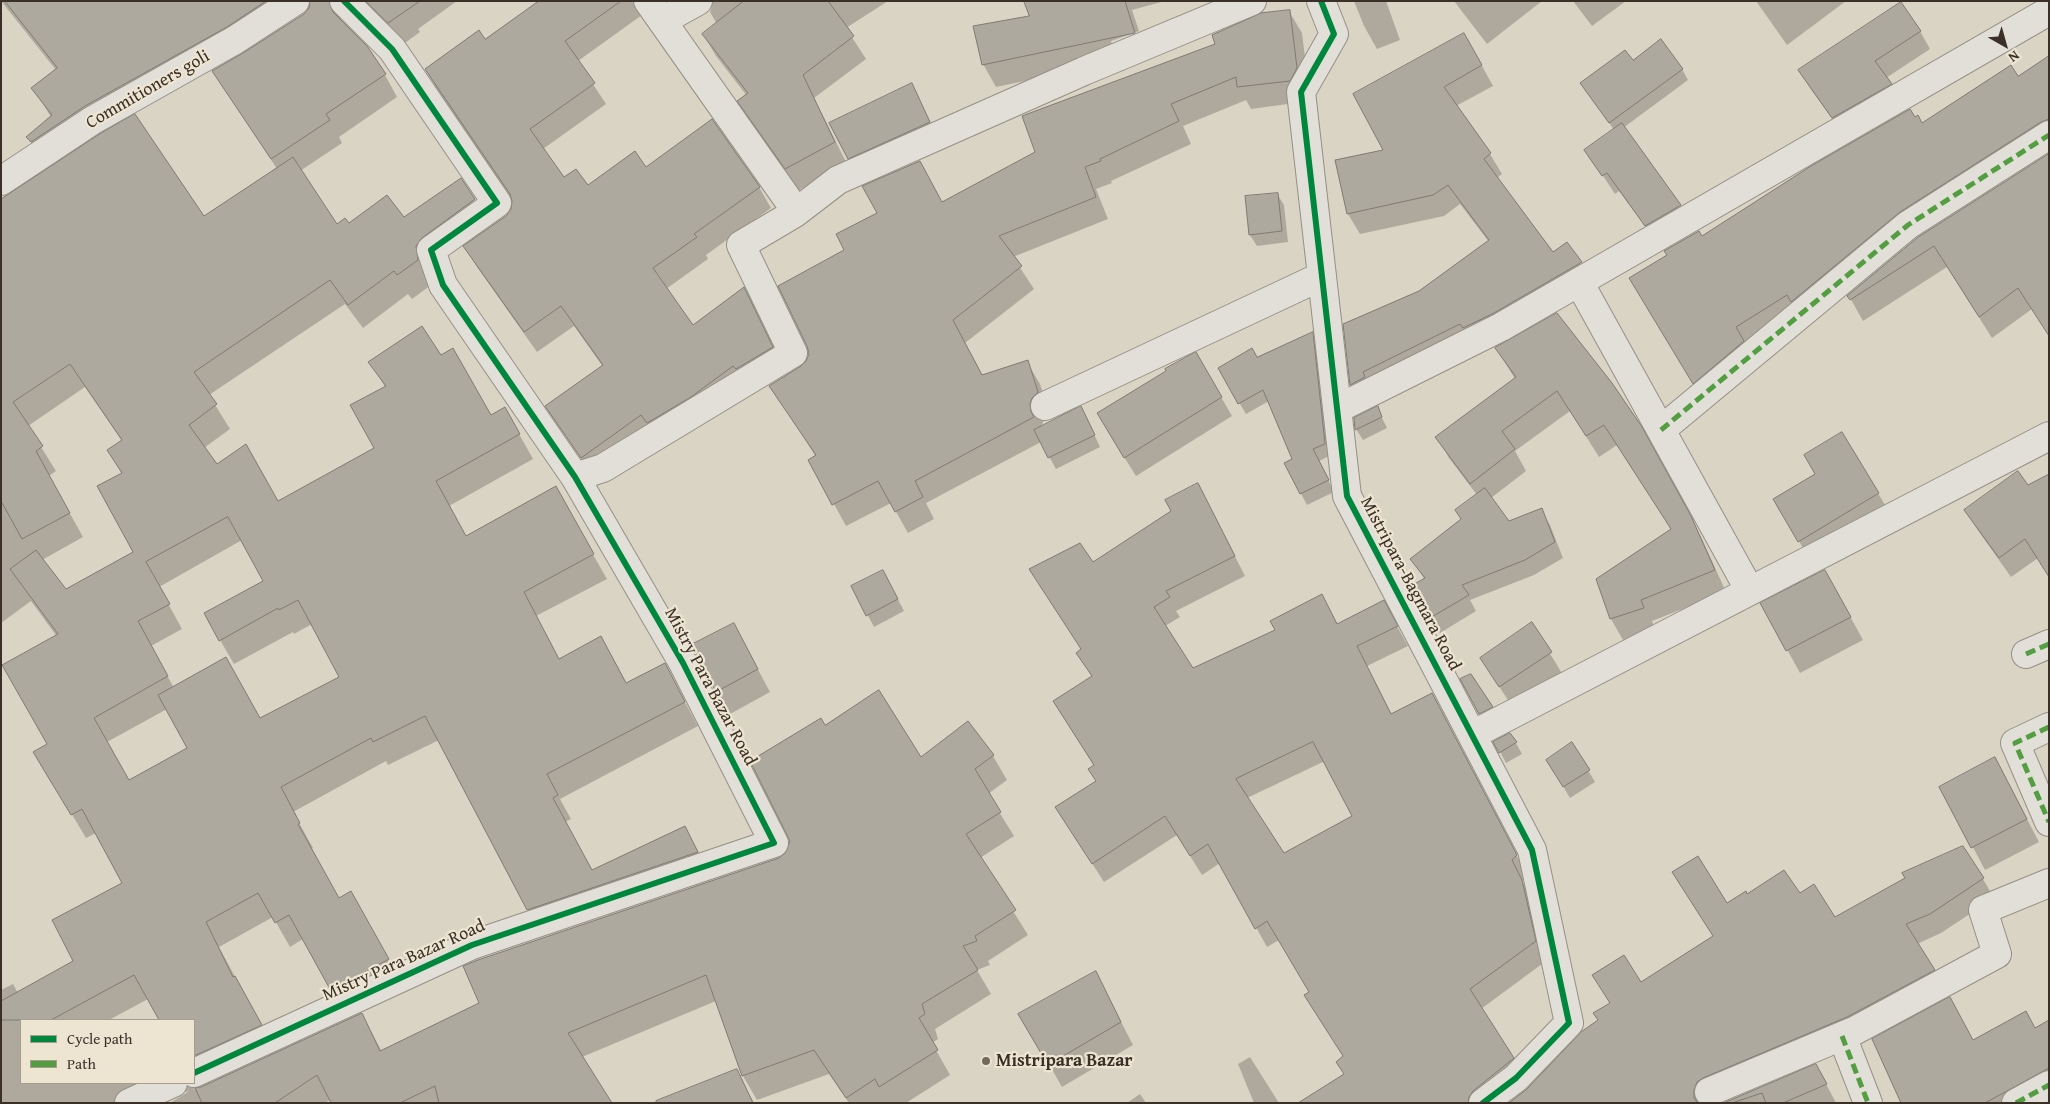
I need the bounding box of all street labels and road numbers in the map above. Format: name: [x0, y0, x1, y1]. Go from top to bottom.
street label: Commitioners goli: [82, 46, 214, 134]
street label: Mistripara-Bagmara Road: [1355, 493, 1465, 675]
street label: Mistry Para Bazar Road: [659, 604, 761, 770]
street label: Mistry Para Bazar Road: [319, 915, 489, 1007]

